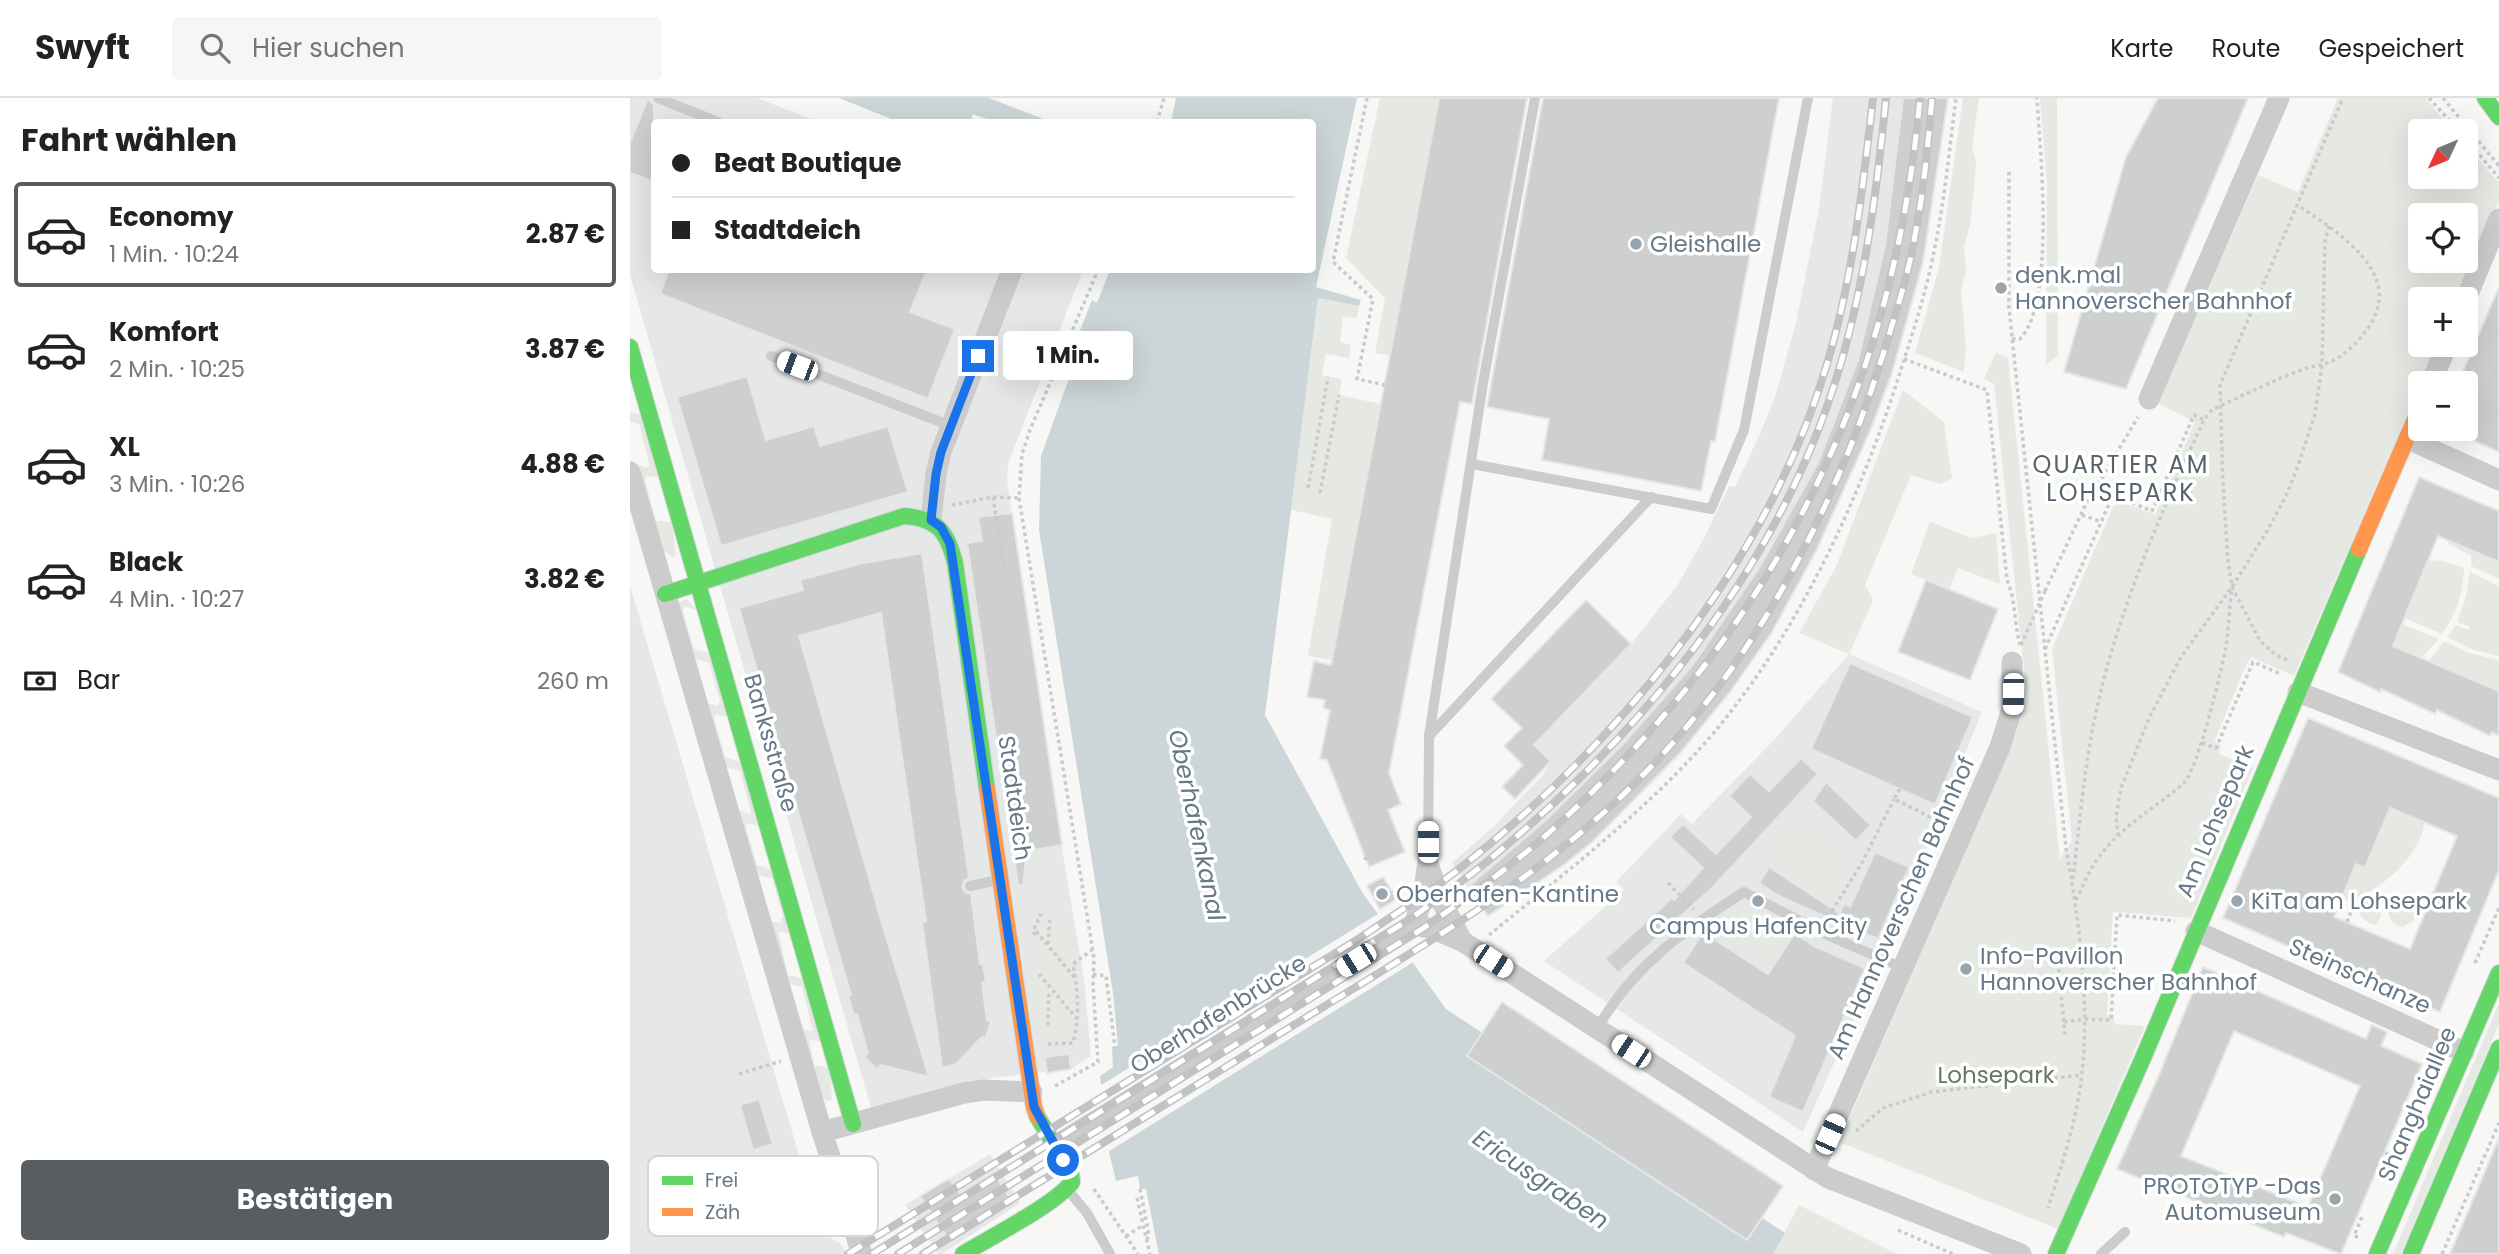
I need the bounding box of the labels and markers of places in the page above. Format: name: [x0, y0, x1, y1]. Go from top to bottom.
place label: Gleishalle: [1650, 228, 1761, 260]
marker: Gleishalle: [1628, 236, 1644, 252]
place label: denk.mal Hannoverscher Bahnhof: [2015, 259, 2292, 317]
marker: denk.mal Hannoverscher Bahnhof: [1993, 280, 2009, 296]
place label: Oberhafen-Kantine: [1396, 878, 1619, 910]
place label: KiTa am Lohsepark: [2251, 885, 2467, 917]
marker: Oberhafen-Kantine: [1374, 886, 1390, 902]
marker: Campus HafenCity: [1750, 893, 1766, 909]
marker: KiTa am Lohsepark: [2229, 893, 2245, 909]
place label: Campus HafenCity: [1649, 910, 1867, 942]
place label: Info-Pavillon Hannoverscher Bahnhof: [1980, 940, 2257, 998]
marker: Info-Pavillon Hannoverscher Bahnhof: [1958, 961, 1974, 977]
place label: PROTOTYP -Das Automuseum: [2143, 1170, 2321, 1228]
marker: PROTOTYP -Das Automuseum: [2327, 1191, 2343, 1207]

